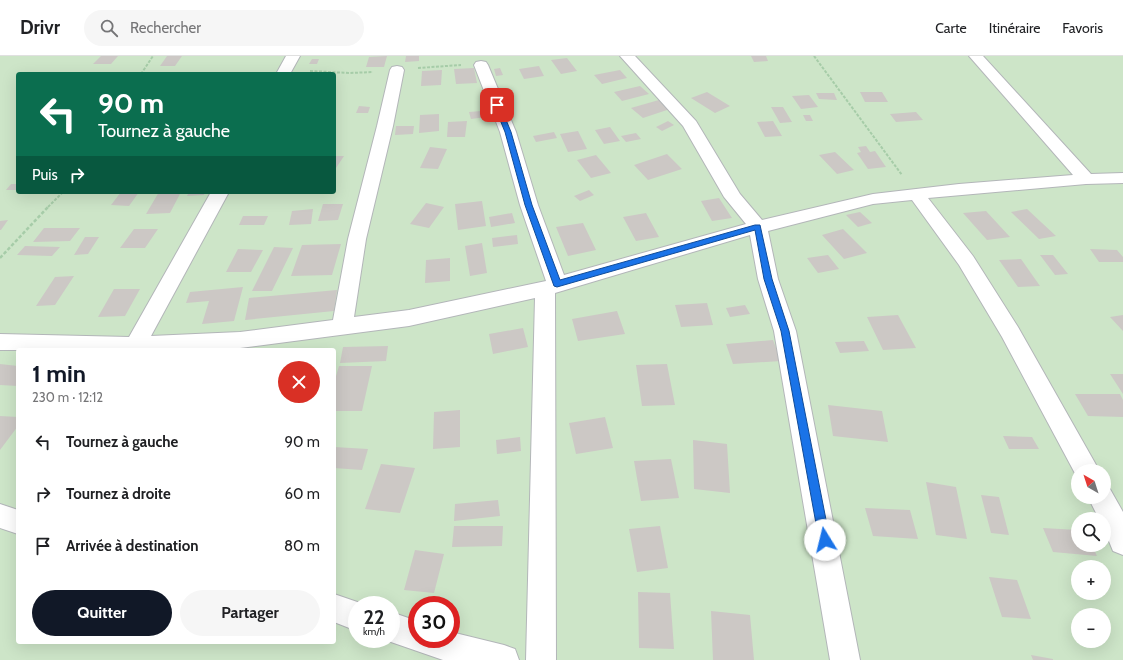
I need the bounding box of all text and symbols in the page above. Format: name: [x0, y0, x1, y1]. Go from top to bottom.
search box: [84, 10, 364, 46]
text: Drivr: [20, 16, 60, 39]
icon: search: [98, 17, 120, 39]
text: Rechercher: [130, 19, 201, 37]
text: Carte: [935, 19, 967, 37]
text: Itinéraire: [989, 19, 1040, 37]
text: Favoris: [1062, 19, 1103, 37]
text: 90 m: [98, 86, 164, 120]
icon: left: [32, 88, 84, 140]
pin: [480, 88, 514, 122]
icon: arrive: [486, 94, 508, 116]
text: Tournez à gauche: [98, 120, 230, 142]
icon: right: [66, 164, 88, 186]
text: Puis: [32, 166, 58, 184]
text: 1 min: [32, 359, 86, 388]
button: close: [278, 361, 320, 403]
text: 230 m · 12:12: [32, 389, 103, 405]
icon: left: [32, 431, 54, 453]
text: Tournez à gauche: [66, 433, 178, 451]
text: 90 m: [284, 433, 320, 451]
north arrow: [1071, 464, 1111, 504]
map controls: [1071, 464, 1111, 648]
icon: right: [32, 483, 54, 505]
text: Tournez à droite: [66, 485, 171, 503]
text: 60 m: [284, 485, 320, 503]
button: search: [1071, 512, 1111, 552]
position arrow: [804, 519, 846, 561]
icon: arrive: [32, 535, 54, 557]
text: Arrivée à destination: [66, 537, 198, 555]
text: 80 m: [284, 537, 320, 555]
button: +: [1071, 560, 1111, 600]
button: Quitter: [32, 590, 172, 636]
button: Partager: [180, 590, 320, 636]
speed limit sign: 30: [408, 596, 460, 648]
text: 22: [363, 605, 385, 629]
button: −: [1071, 608, 1111, 648]
text: km/h: [363, 625, 385, 638]

